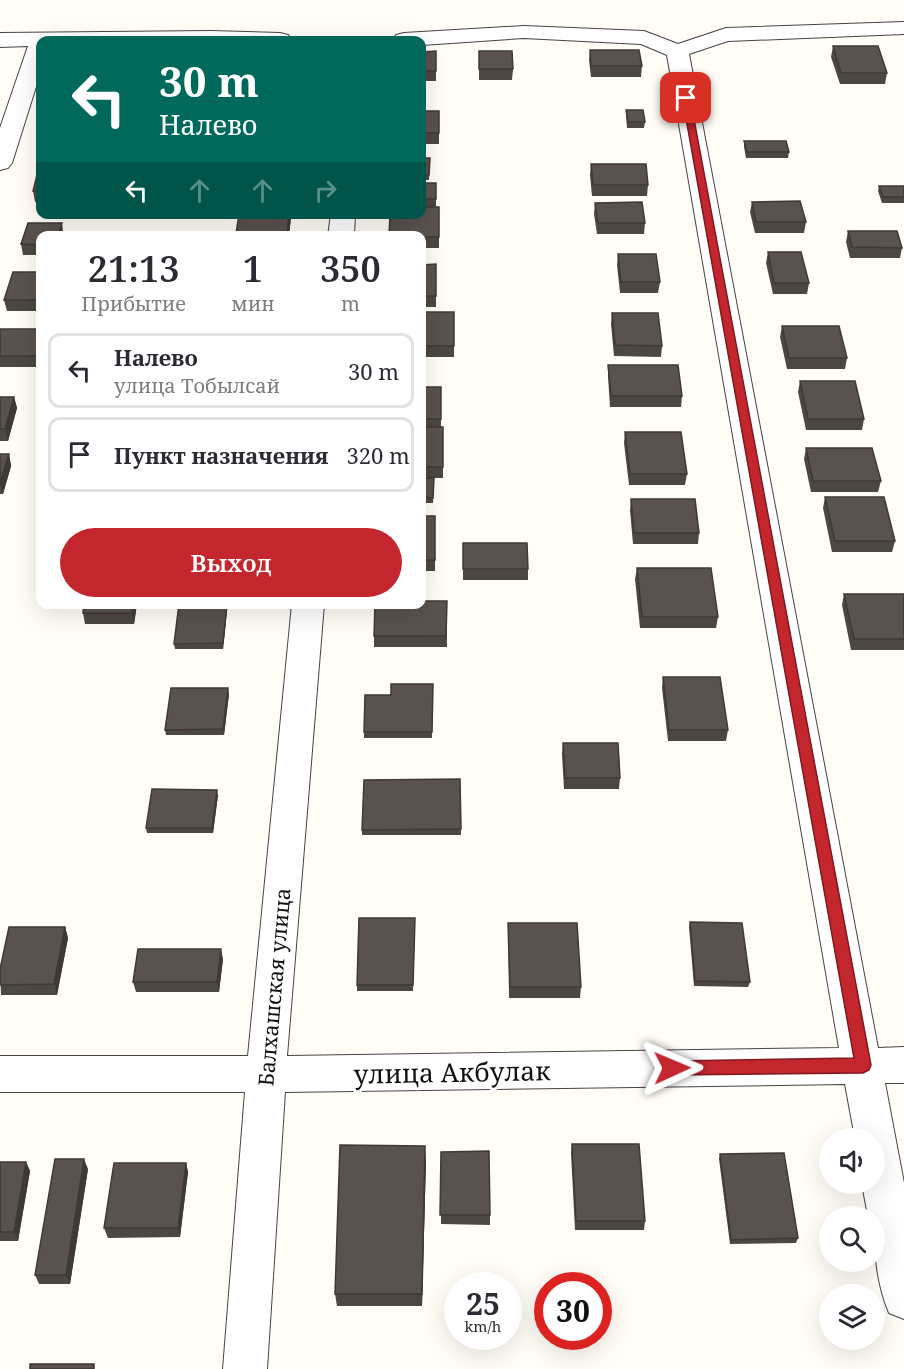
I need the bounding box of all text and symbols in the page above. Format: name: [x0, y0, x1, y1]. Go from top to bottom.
text: 30 m: [159, 52, 259, 109]
icon: left: [60, 60, 138, 138]
pin: [660, 72, 711, 123]
icon: arrive: [669, 81, 702, 114]
text: Налево: [159, 106, 257, 143]
icon: left: [120, 174, 153, 207]
icon: ahead: [183, 174, 216, 207]
icon: ahead: [246, 174, 279, 207]
icon: right: [309, 174, 342, 207]
text: 21:13: [88, 244, 180, 293]
text: 1: [243, 244, 263, 293]
text: 350: [320, 244, 381, 293]
text: Прибытие: [81, 290, 186, 317]
text: мин: [231, 290, 275, 317]
text: m: [341, 290, 360, 317]
text: Налево: [114, 342, 198, 372]
icon: left: [63, 354, 96, 387]
text: 30 m: [348, 356, 399, 386]
text: улица Тобылсай: [114, 372, 280, 399]
icon: arrive: [63, 438, 96, 471]
text: Пункт назначения: [114, 440, 328, 470]
text: 320 m: [346, 440, 410, 470]
button: Выход: [60, 528, 402, 597]
street label: Балхашская улица: [251, 887, 297, 1087]
position arrow: [640, 1036, 704, 1100]
street label: улица Акбулак: [353, 1052, 551, 1092]
map controls: [819, 1128, 885, 1350]
button: sound: [819, 1128, 885, 1194]
button: search: [819, 1206, 885, 1272]
speed limit sign: 30: [534, 1272, 612, 1350]
text: 25: [466, 1283, 500, 1324]
button: layers: [819, 1284, 885, 1350]
text: km/h: [465, 1316, 501, 1336]

